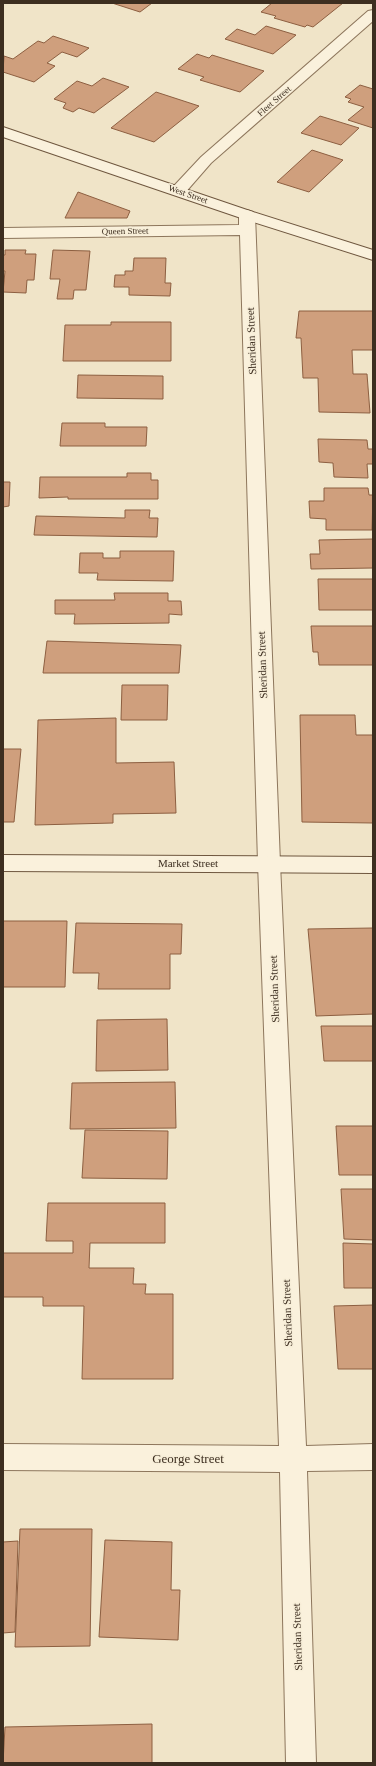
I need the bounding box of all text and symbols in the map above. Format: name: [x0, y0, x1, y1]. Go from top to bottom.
street label: Fleet Street: [255, 83, 293, 118]
street label: West Street: [167, 183, 209, 206]
street label: Queen Street: [102, 226, 149, 236]
street label: Sheridan Street: [244, 307, 258, 375]
street label: Sheridan Street: [255, 631, 269, 699]
street label: Market Street: [158, 857, 218, 869]
street label: Sheridan Street: [267, 955, 281, 1023]
street label: Sheridan Street: [280, 1279, 294, 1347]
street label: George Street: [152, 1451, 224, 1466]
street label: Sheridan Street: [290, 1603, 304, 1671]

